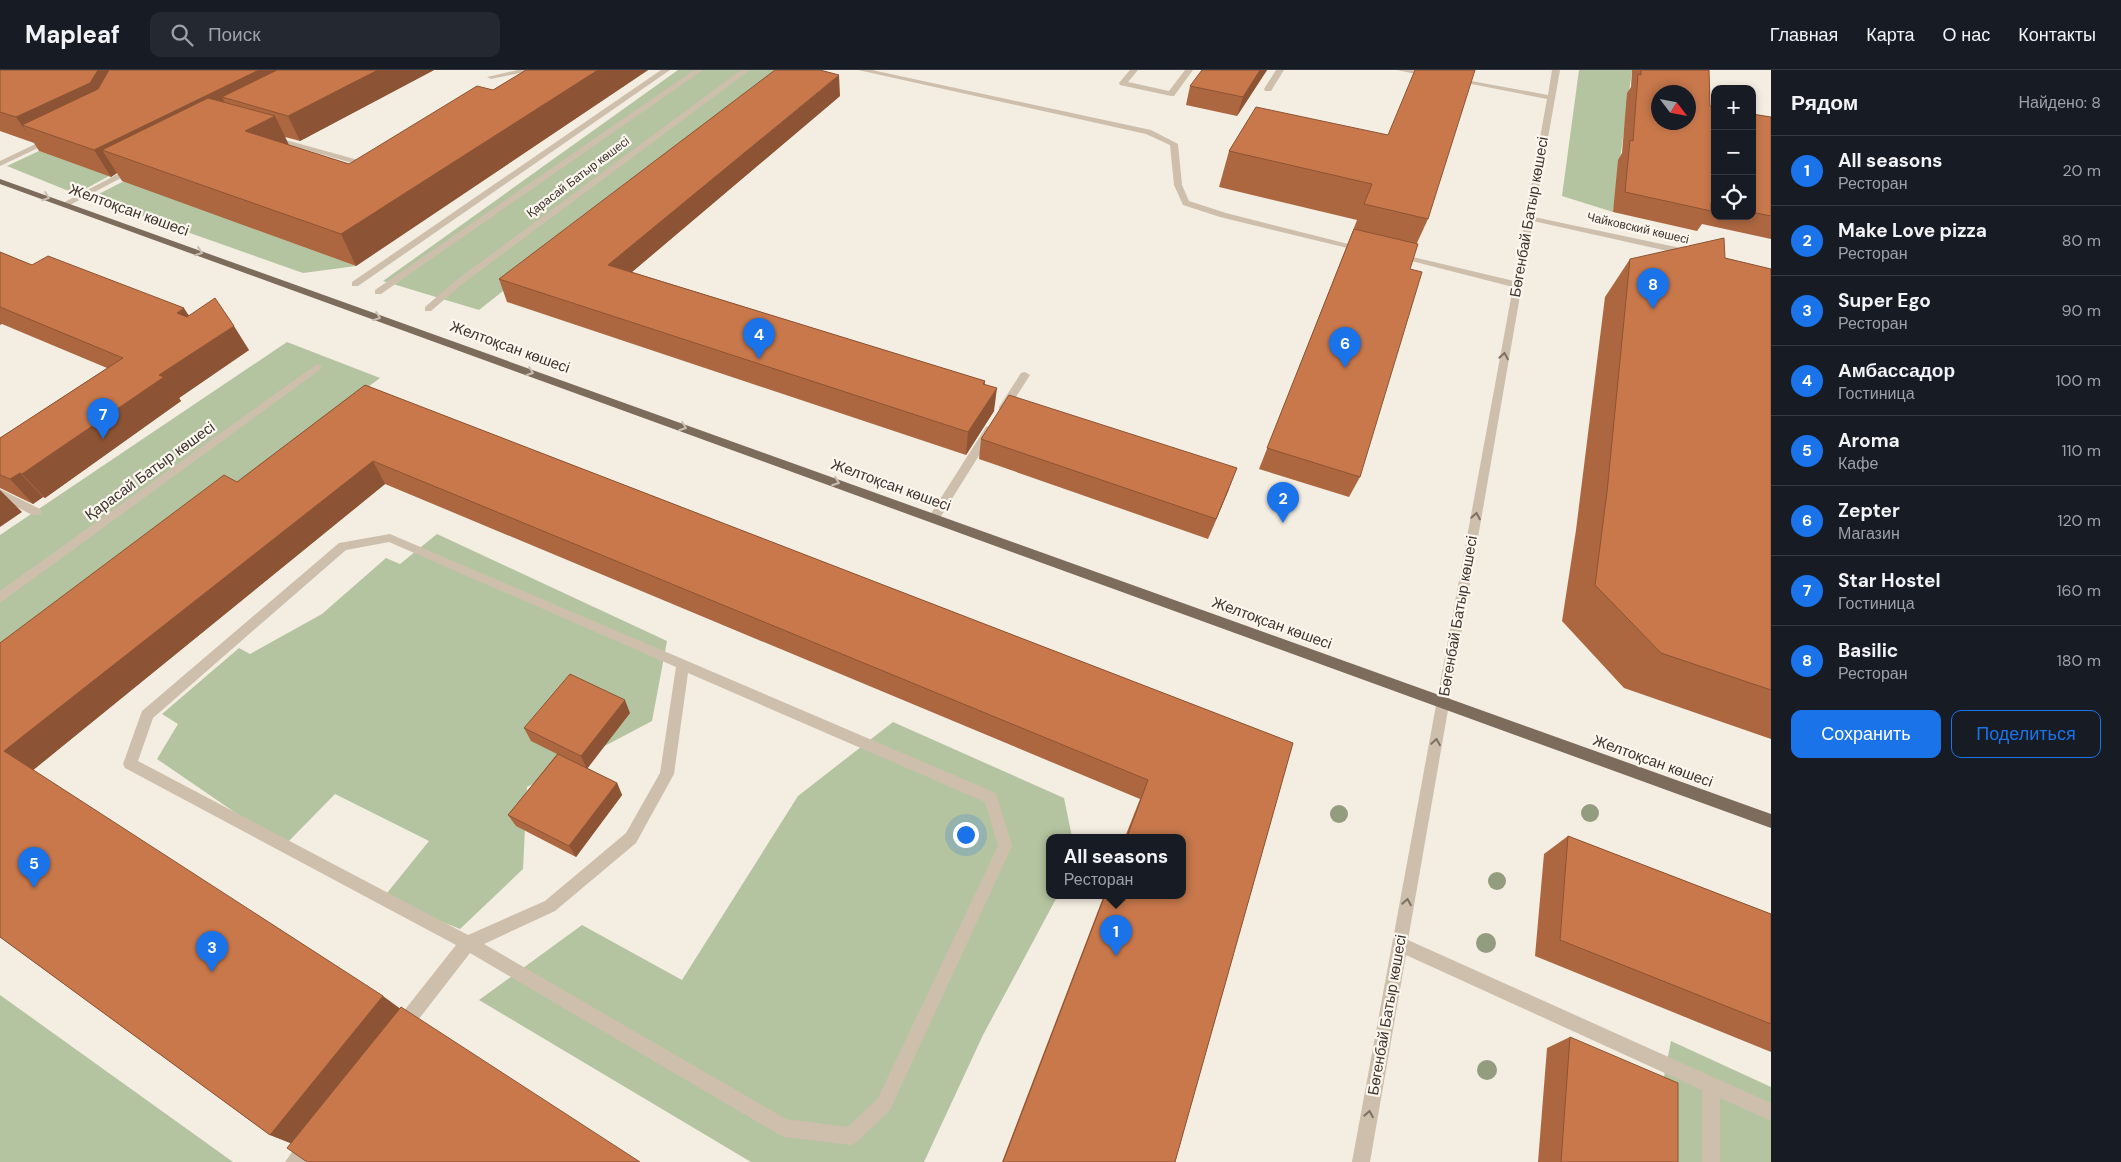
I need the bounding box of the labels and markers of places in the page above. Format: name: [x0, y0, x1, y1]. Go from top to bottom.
pin: 8: [1637, 268, 1669, 309]
pin: 4: [743, 318, 775, 359]
pin: 6: [1329, 327, 1361, 368]
pin: 7: [87, 398, 119, 439]
pin: 2: [1267, 482, 1299, 523]
pin: 5: [18, 847, 50, 888]
pin: 1: [1100, 915, 1132, 956]
pin: 3: [196, 931, 228, 972]

